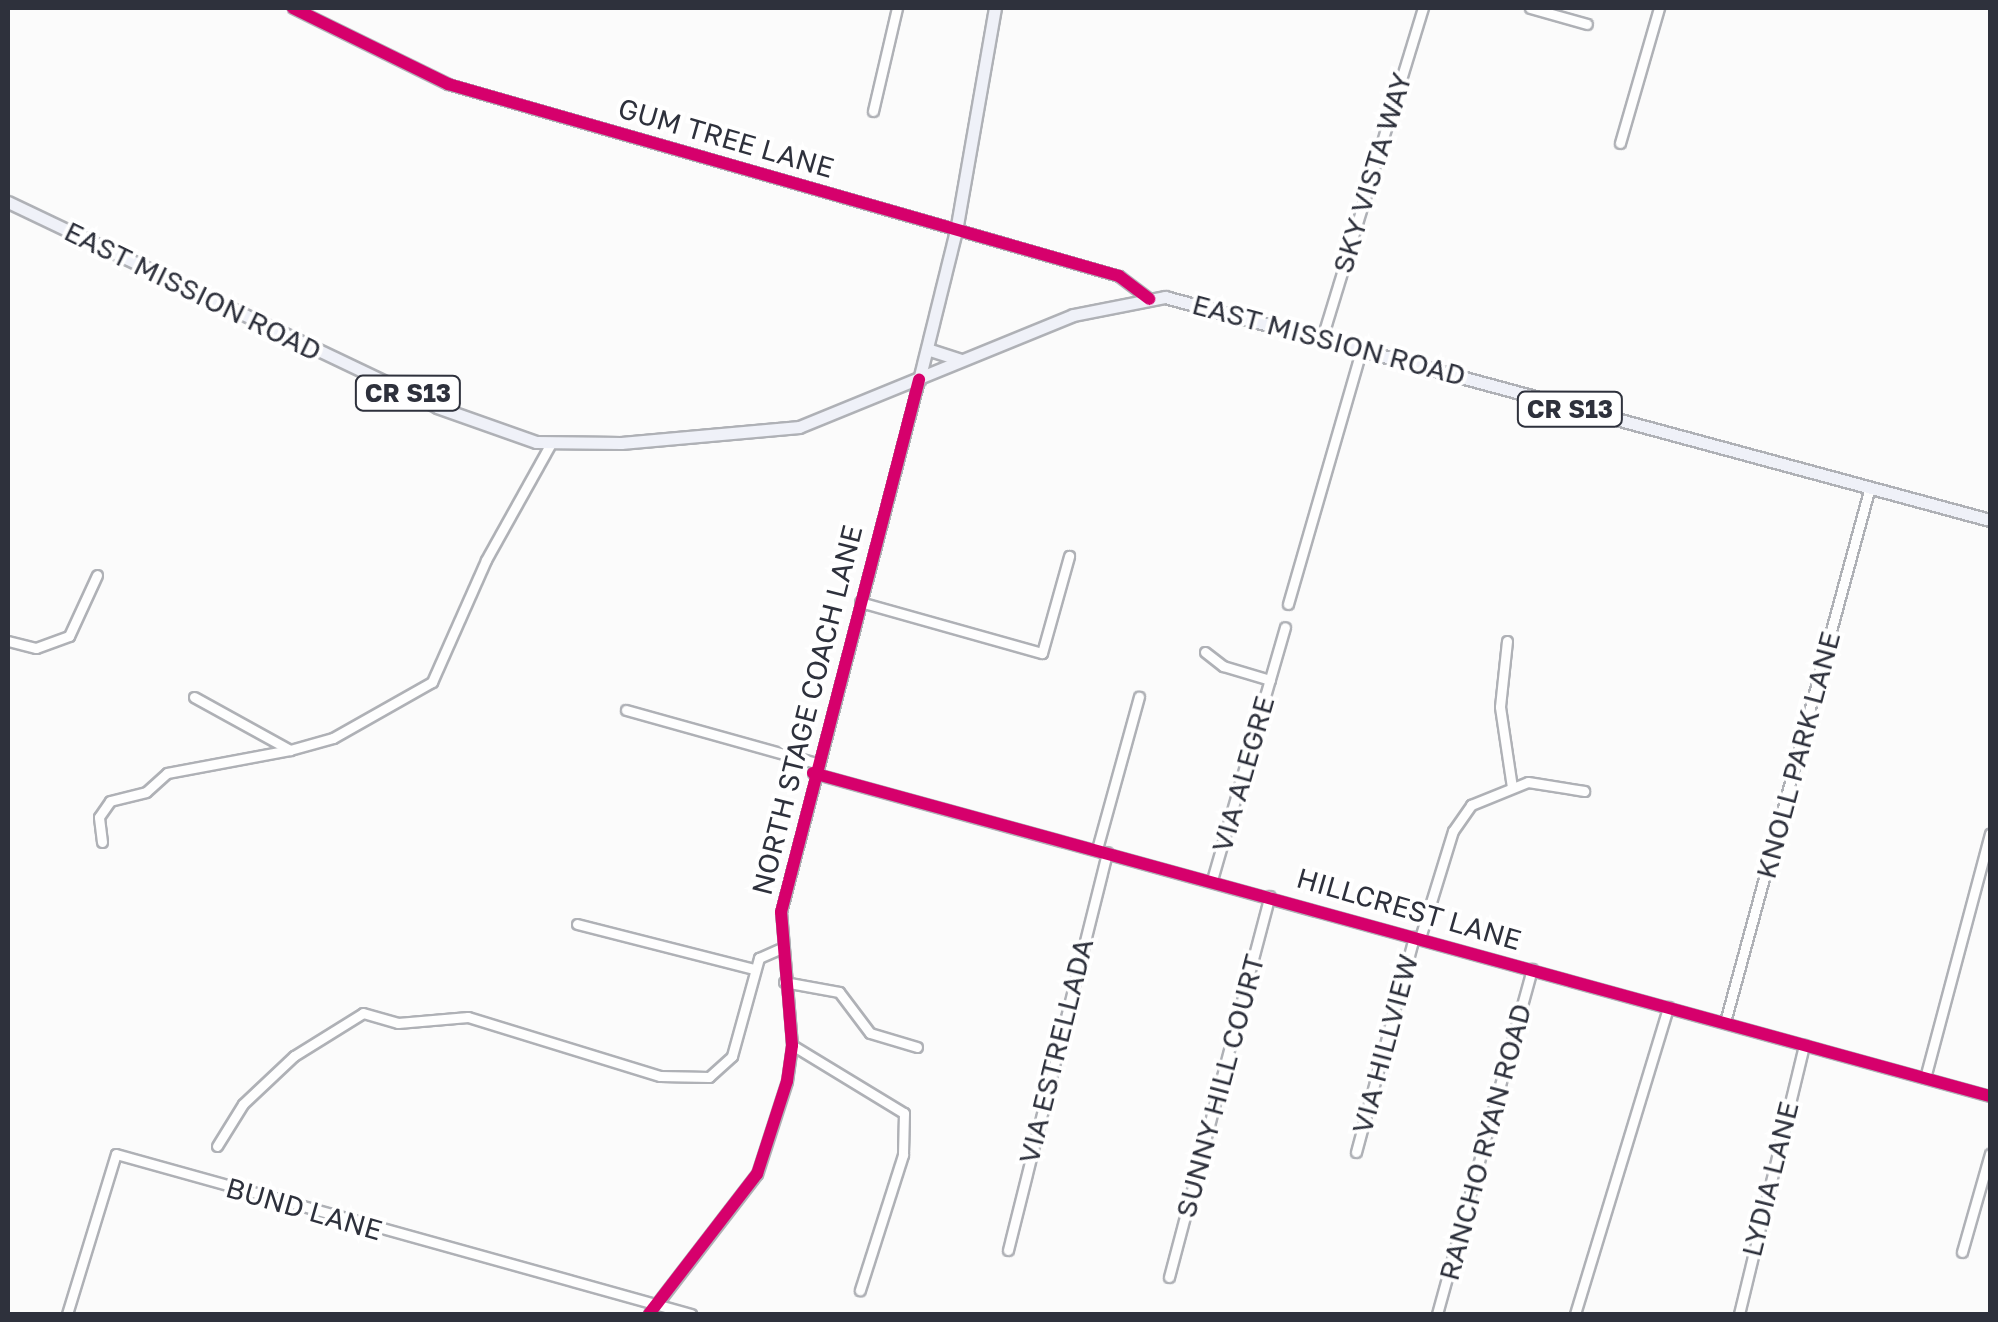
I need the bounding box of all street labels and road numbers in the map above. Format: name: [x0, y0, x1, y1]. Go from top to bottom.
street label: SKY VISTA WAY: [1326, 69, 1418, 277]
street label: GUM TREE LANE: [614, 91, 838, 185]
street label: EAST MISSION ROAD: [59, 214, 327, 368]
street label: EAST MISSION ROAD: [1189, 287, 1469, 393]
road number: CR S13: [353, 373, 463, 413]
road number: CR S13: [1515, 389, 1625, 429]
street label: NORTH STAGE COACH LANE: [745, 522, 869, 898]
street label: KNOLL PARK LANE: [1749, 628, 1847, 882]
street label: VIA ALEGRE: [1205, 692, 1281, 856]
street label: HILLCREST LANE: [1293, 861, 1525, 957]
street label: VIA ESTRELLADA: [1012, 935, 1100, 1167]
street label: SUNNY HILL COURT: [1169, 951, 1271, 1221]
street label: VIA HILLVIEW: [1345, 951, 1425, 1137]
street label: RANCHO RYAN ROAD: [1432, 1000, 1538, 1284]
street label: LYDIA LANE: [1735, 1098, 1805, 1260]
street label: BUND LANE: [222, 1171, 386, 1247]

